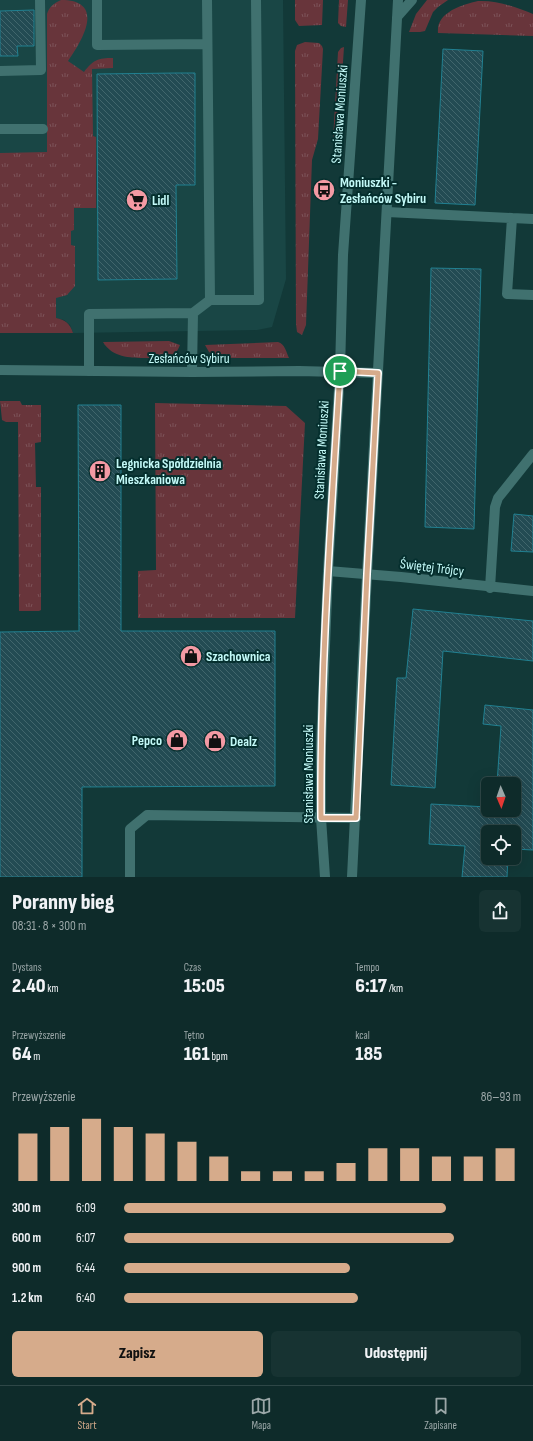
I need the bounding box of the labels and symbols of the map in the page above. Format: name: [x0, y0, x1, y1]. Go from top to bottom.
street label: Stanisława Moniuszki: [328, 64, 351, 164]
place label: Moniuszki - Zesłańców Sybiru: [340, 174, 426, 207]
bus stop icon: Moniuszki - Zesłańców Sybiru: [311, 177, 337, 203]
supermarket icon: Lidl: [124, 187, 150, 213]
place label: Lidl: [152, 192, 169, 209]
street label: Zesłańców Sybiru: [148, 350, 230, 367]
pin: [323, 354, 357, 388]
street label: Stanisława Moniuszki: [310, 400, 333, 500]
place label: Legnicka Spółdzielnia Mieszkaniowa: [116, 455, 222, 488]
building icon: Legnicka Spółdzielnia Mieszkaniowa: [87, 458, 113, 484]
street label: Świętej Trójcy: [399, 555, 465, 580]
shop icon: Szachownica: [178, 643, 204, 669]
place label: Szachownica: [206, 648, 271, 665]
street label: Stanisława Moniuszki: [300, 725, 317, 823]
shop icon: Pepco: [164, 727, 190, 753]
shop icon: Dealz: [202, 728, 228, 754]
place label: Pepco: [132, 732, 162, 749]
place label: Dealz: [230, 733, 258, 750]
north arrow: [481, 777, 521, 817]

